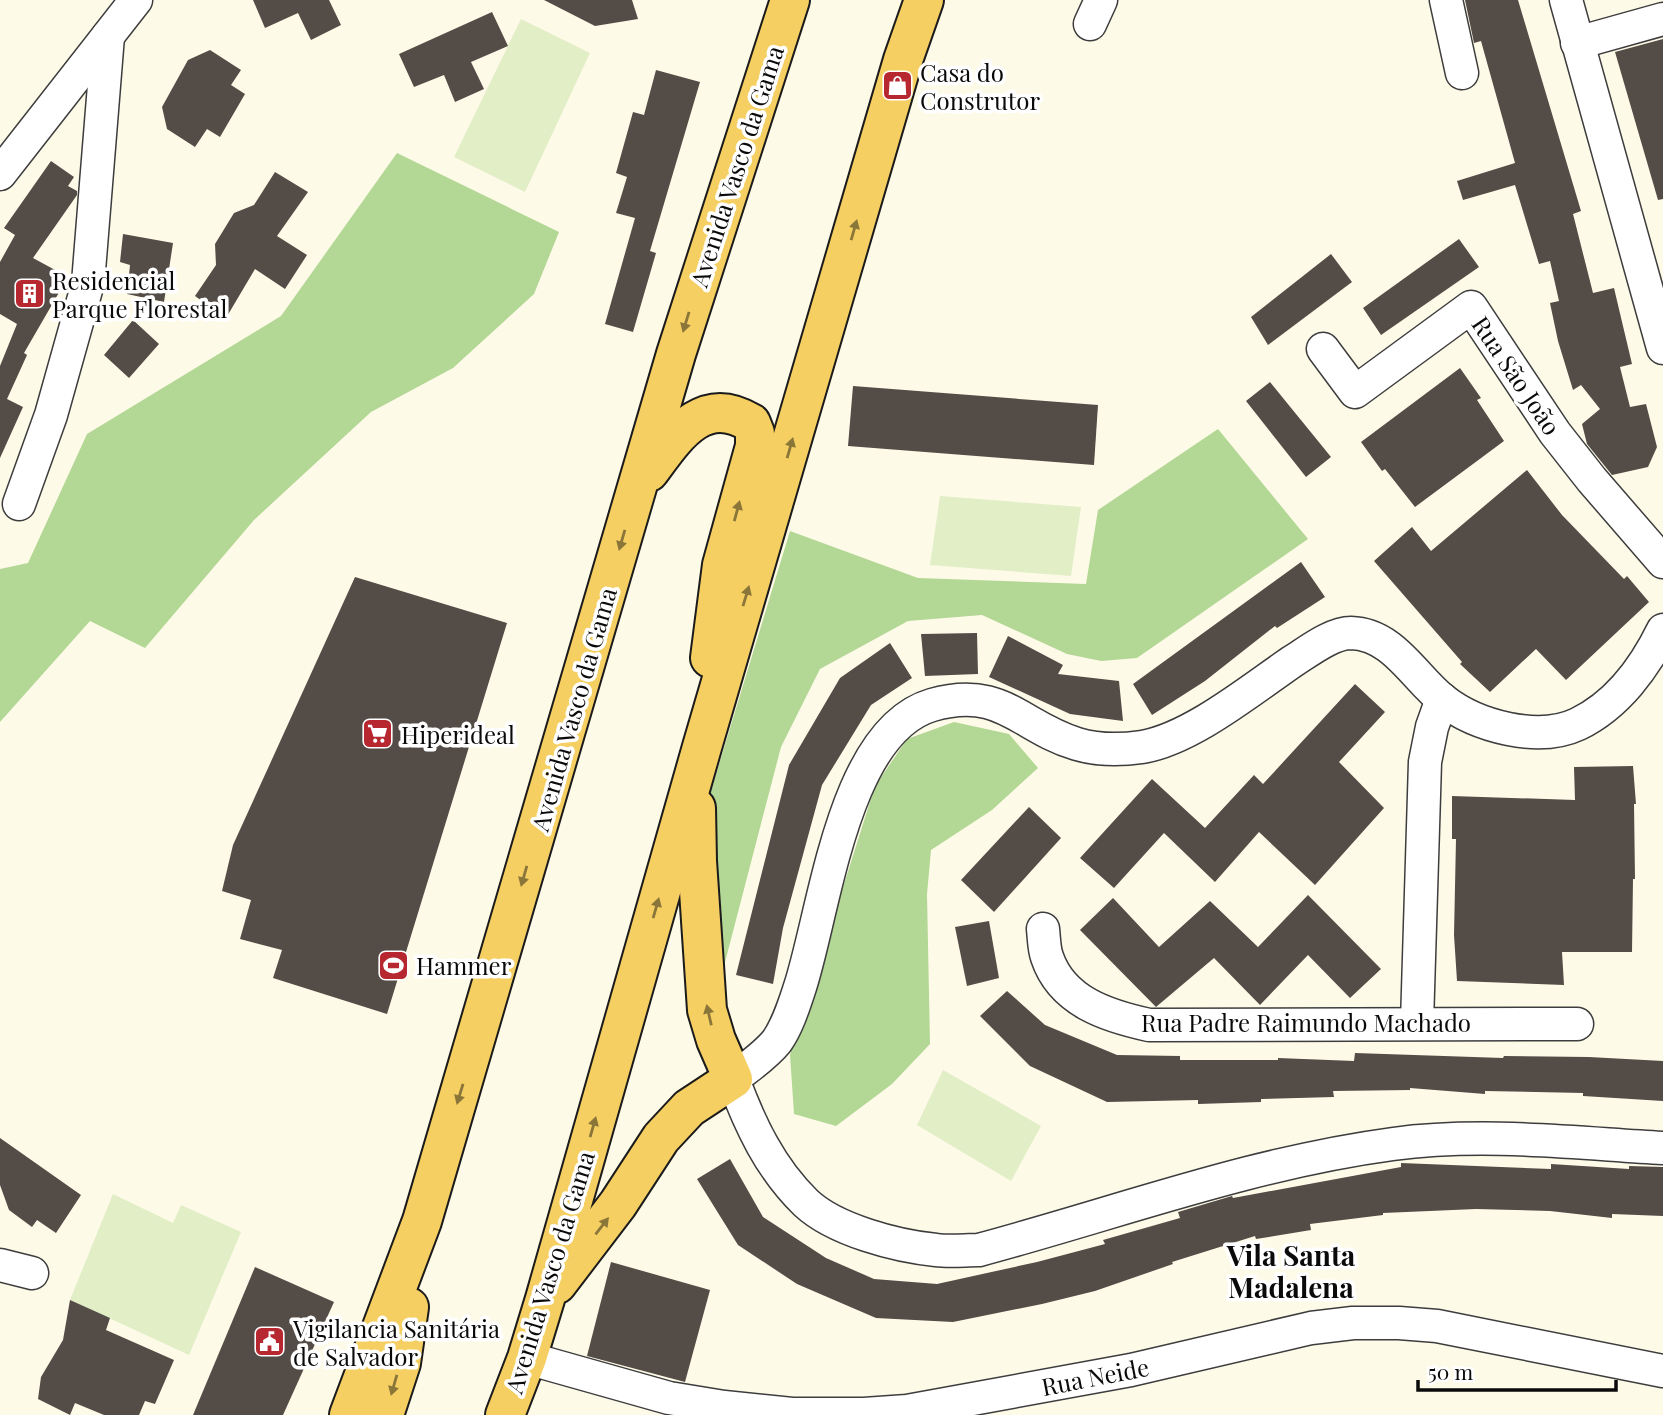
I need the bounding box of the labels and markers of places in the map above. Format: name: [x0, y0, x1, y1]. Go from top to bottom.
place label: Casa do Construtor: [920, 56, 1040, 116]
shop icon: Casa do Construtor: [880, 69, 914, 103]
place label: Residencial Parque Florestal: [52, 264, 227, 324]
building icon: Residencial Parque Florestal: [12, 277, 46, 311]
supermarket icon: Hiperideal: [361, 717, 395, 751]
place label: Hiperideal: [401, 718, 515, 750]
sports icon: Hammer: [376, 948, 410, 982]
place label: Hammer: [416, 949, 512, 981]
place label: Vigilancia Sanitária de Salvador: [292, 1312, 500, 1372]
public building icon: Vigilancia Sanitária de Salvador: [253, 1325, 287, 1359]

